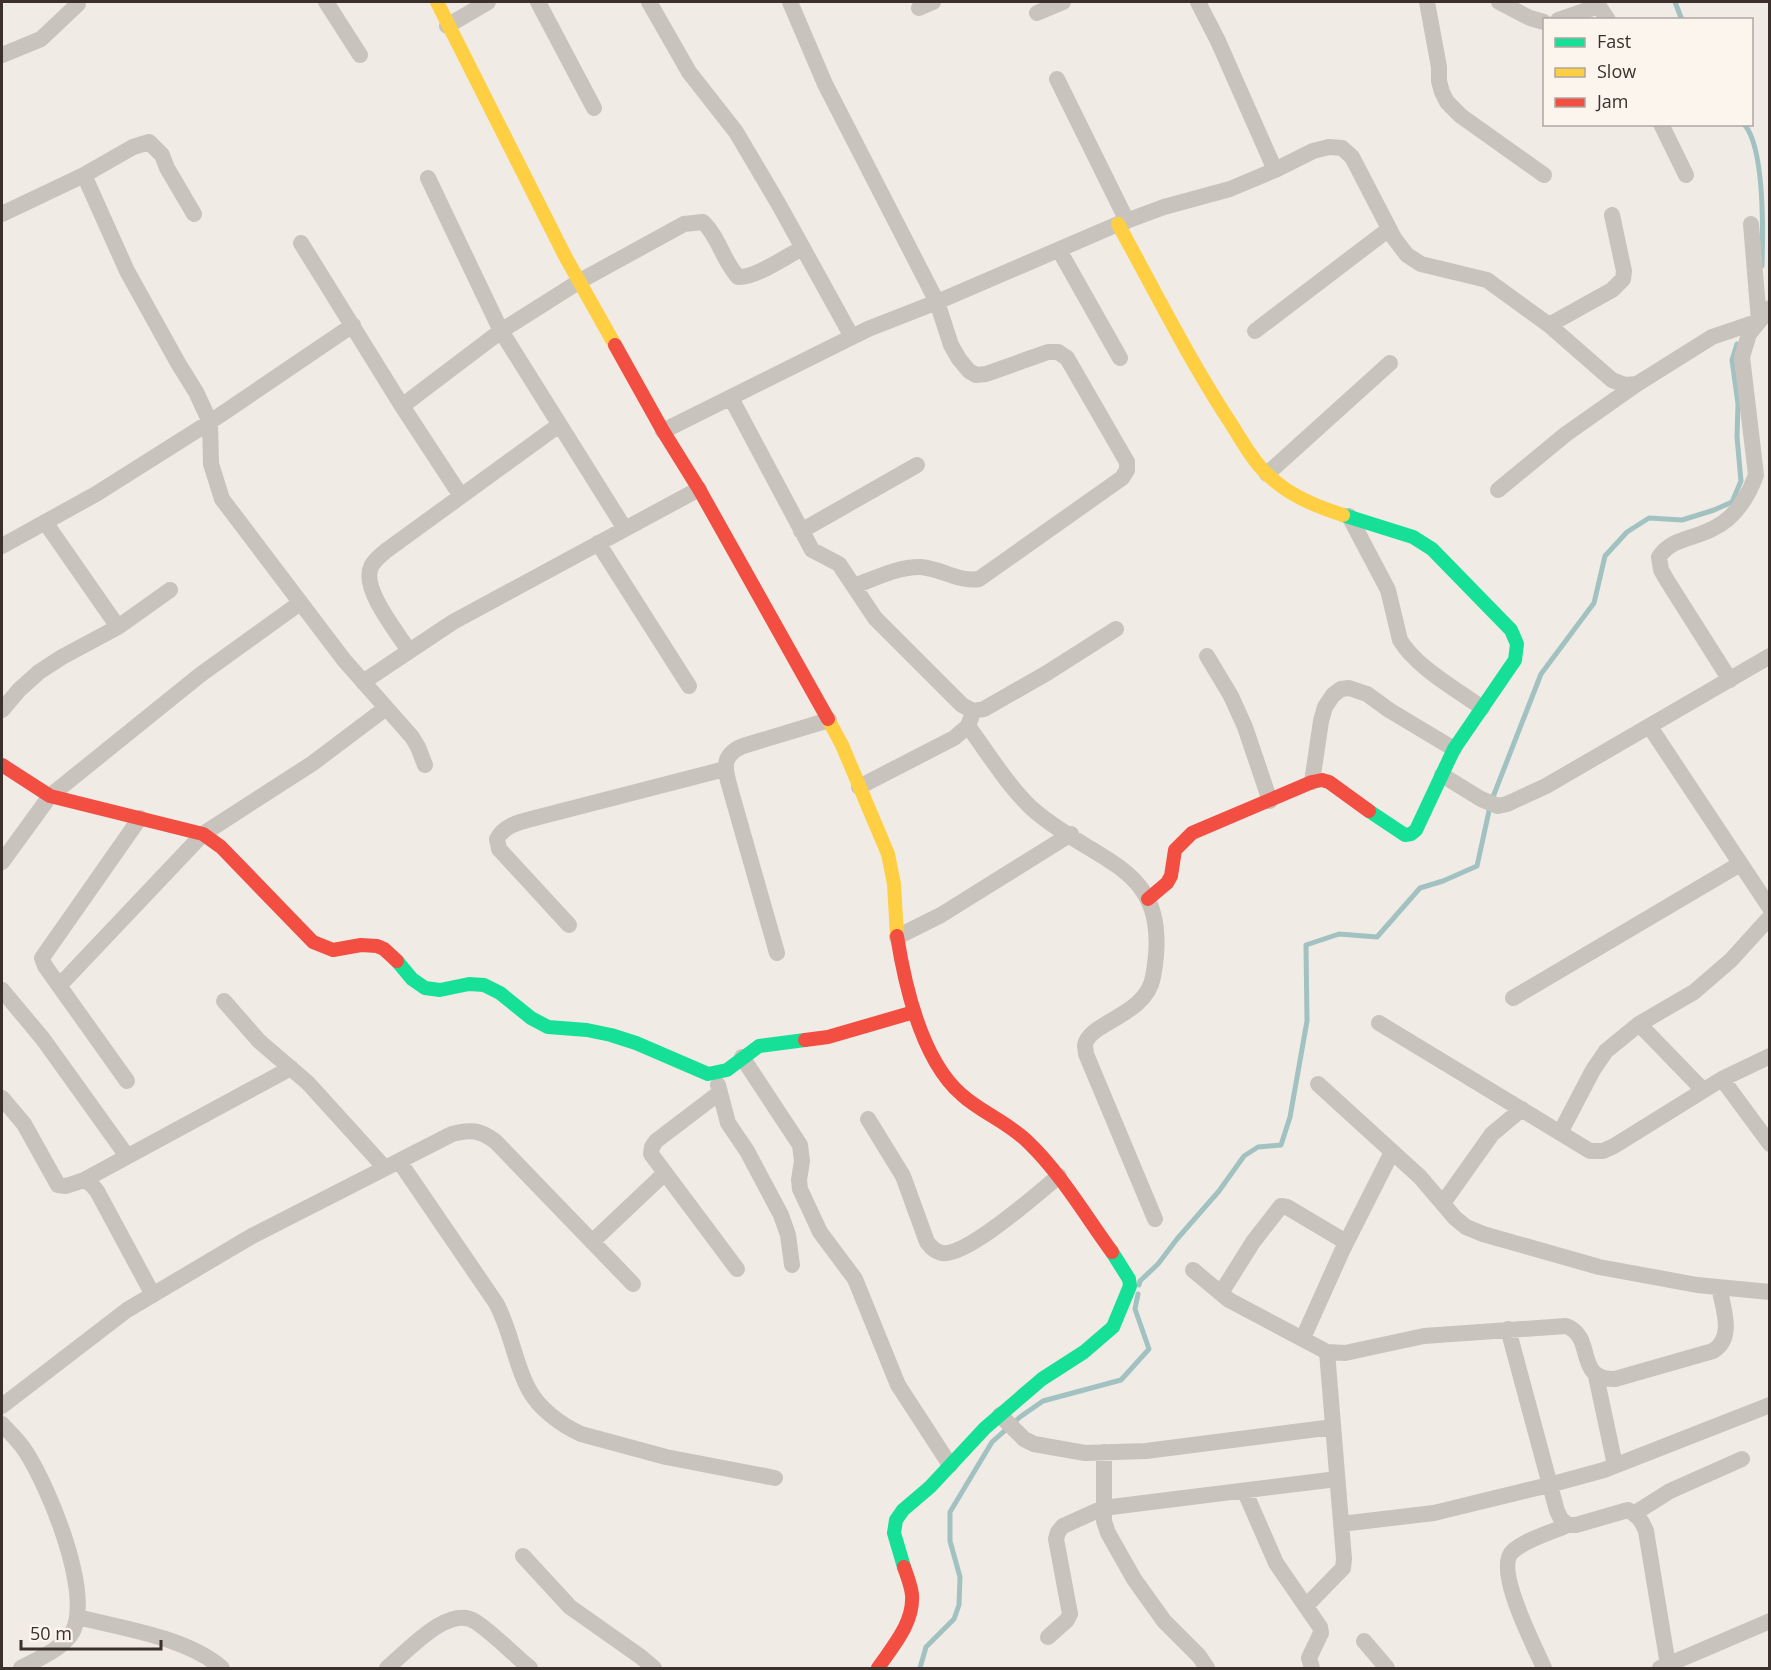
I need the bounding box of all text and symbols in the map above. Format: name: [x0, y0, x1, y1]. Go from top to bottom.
legend: [1543, 18, 1753, 126]
text: Fast: [1597, 29, 1631, 53]
text: Slow: [1597, 59, 1636, 83]
text: Jam: [1595, 89, 1629, 113]
scale bar: [21, 1613, 160, 1651]
text: 50 m: [30, 1621, 72, 1645]

